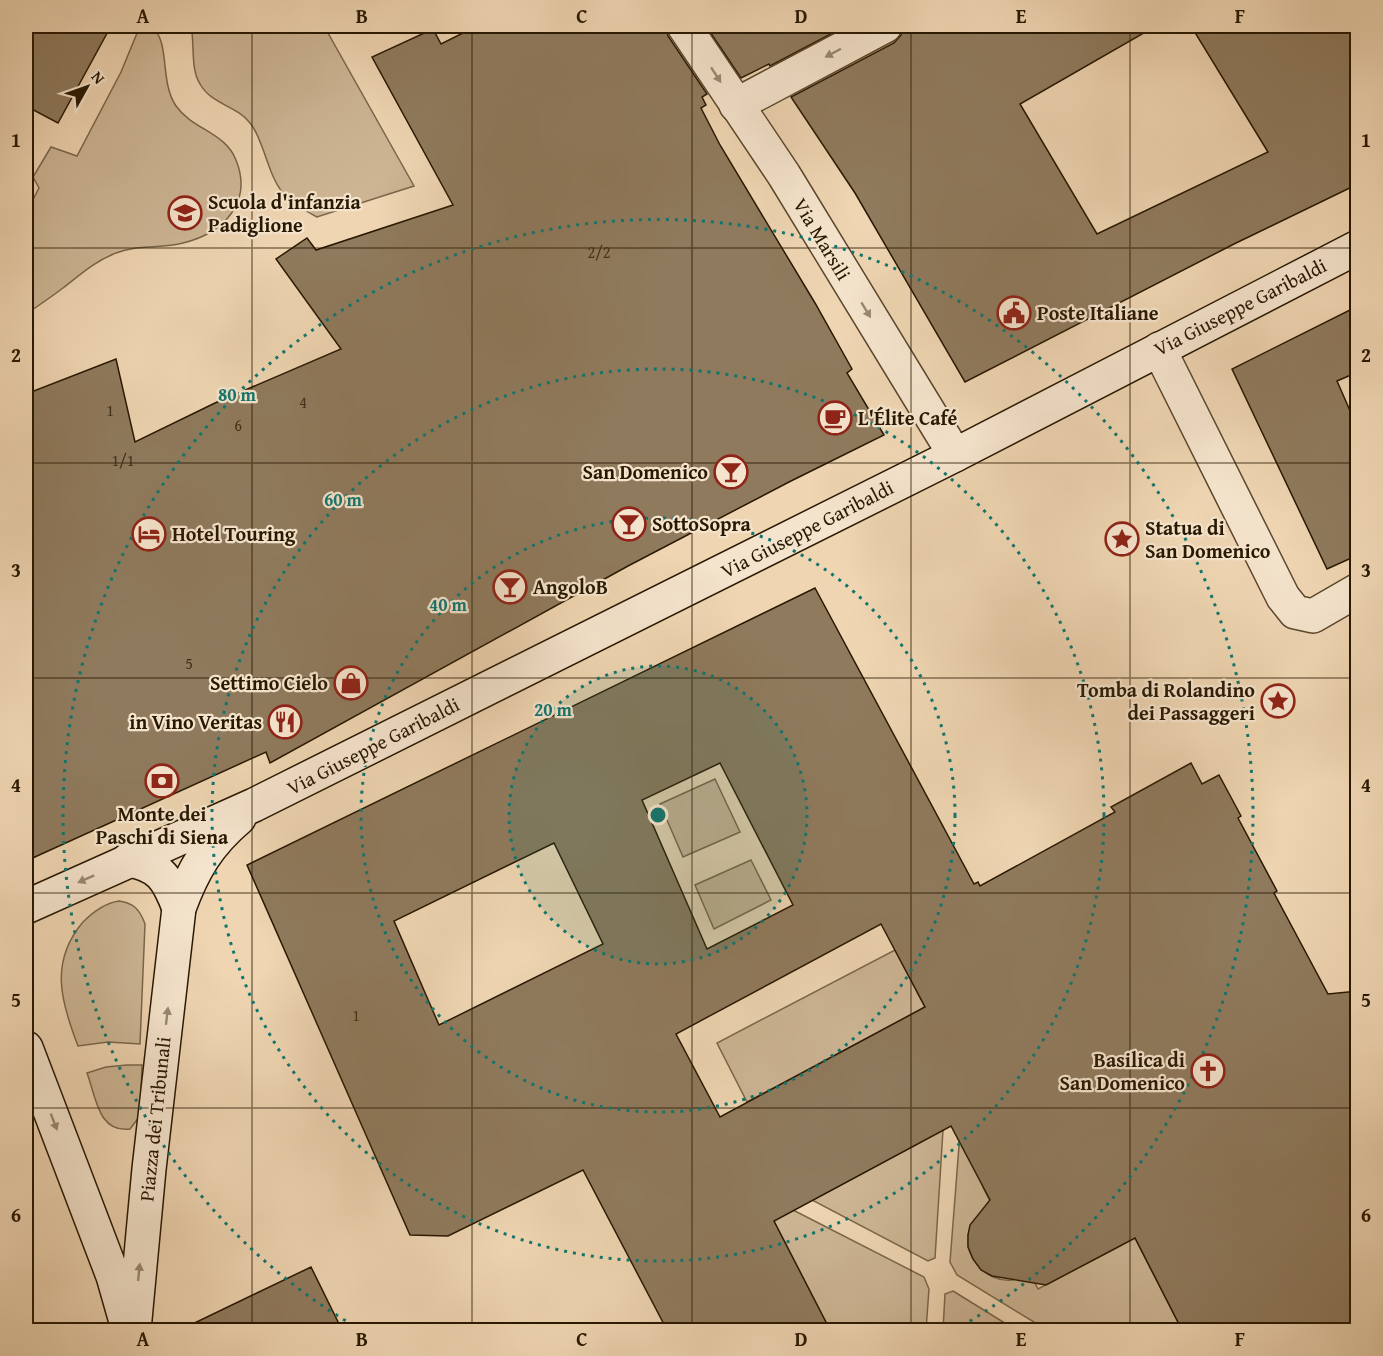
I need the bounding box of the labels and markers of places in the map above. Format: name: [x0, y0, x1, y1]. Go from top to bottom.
place label: Scuola d'infanzia Padiglione: [208, 187, 362, 239]
school or university icon: Scuola d'infanzia Padiglione: [167, 195, 203, 231]
public building icon: Poste Italiane: [996, 295, 1032, 331]
place label: Poste Italiane: [1037, 298, 1159, 327]
cafe icon: L'Élite Café: [817, 400, 853, 436]
place label: L'Élite Café: [858, 403, 957, 432]
bar icon: San Domenico: [713, 454, 749, 490]
place label: San Domenico: [583, 457, 708, 486]
bar icon: SottoSopra: [611, 506, 647, 542]
place label: SottoSopra: [652, 509, 751, 538]
place label: Statua di San Domenico: [1145, 513, 1271, 565]
hotel icon: Hotel Touring: [131, 516, 167, 552]
place label: Hotel Touring: [172, 519, 296, 548]
place icon: Statua di San Domenico: [1104, 521, 1140, 557]
bar icon: AngoloB: [492, 569, 528, 605]
place label: AngoloB: [533, 572, 608, 601]
shop icon: Settimo Cielo: [333, 665, 369, 701]
place label: Settimo Cielo: [210, 668, 328, 697]
place label: Tomba di Rolandino dei Passaggeri: [1077, 675, 1255, 727]
place icon: Tomba di Rolandino dei Passaggeri: [1260, 683, 1296, 719]
restaurant icon: in Vino Veritas: [267, 704, 303, 740]
place label: in Vino Veritas: [129, 707, 262, 736]
bank icon: Monte dei Paschi di Siena: [144, 763, 180, 799]
place label: Monte dei Paschi di Siena: [96, 799, 229, 851]
centre of rings: [648, 805, 668, 825]
place label: Basilica di San Domenico: [1060, 1045, 1185, 1097]
church icon: Basilica di San Domenico: [1190, 1053, 1226, 1089]

